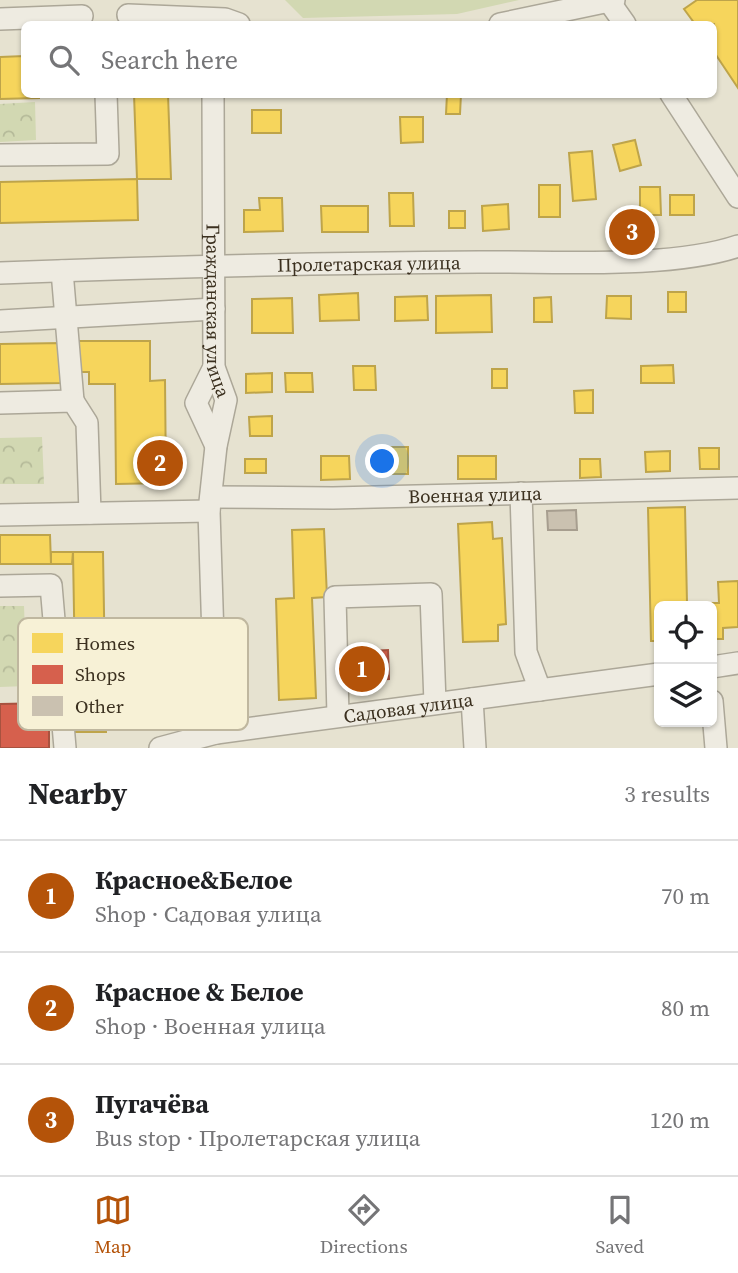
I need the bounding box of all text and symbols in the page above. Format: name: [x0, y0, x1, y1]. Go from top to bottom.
search box: [21, 21, 717, 98]
icon: search: [45, 41, 83, 79]
text: Search here: [101, 42, 238, 78]
pin: 3: [609, 206, 655, 258]
street label: Гражданская улица: [200, 224, 237, 401]
street label: Пролетарская улица: [277, 249, 461, 278]
pin: 2: [137, 437, 183, 489]
your location: [365, 444, 399, 478]
street label: Военная улица: [408, 480, 543, 509]
map controls: [654, 601, 717, 727]
button: locate: [654, 601, 717, 664]
legend: [18, 618, 248, 730]
text: Homes: [75, 630, 135, 656]
pin: 1: [339, 643, 385, 695]
text: Shops: [75, 661, 126, 687]
button: layers: [654, 664, 717, 727]
street label: Садовая улица: [342, 686, 475, 729]
text: Other: [75, 693, 124, 719]
text: Nearby: [28, 773, 127, 814]
text: 3 results: [624, 778, 710, 810]
text: Красное&Белое: [95, 862, 292, 898]
text: 1: [45, 880, 57, 912]
text: 70 m: [661, 880, 710, 912]
text: Shop · Садовая улица: [95, 898, 322, 930]
text: Красное & Белое: [95, 974, 304, 1010]
text: 2: [45, 992, 57, 1024]
text: 80 m: [661, 992, 710, 1024]
text: Shop · Военная улица: [95, 1010, 326, 1042]
text: Пугачёва: [95, 1086, 209, 1122]
text: 3: [45, 1104, 57, 1136]
text: 120 m: [649, 1104, 710, 1136]
text: Bus stop · Пролетарская улица: [95, 1122, 421, 1154]
tab: Map: [94, 1191, 132, 1259]
tab: Directions: [320, 1191, 408, 1259]
tab: Saved: [595, 1191, 644, 1259]

